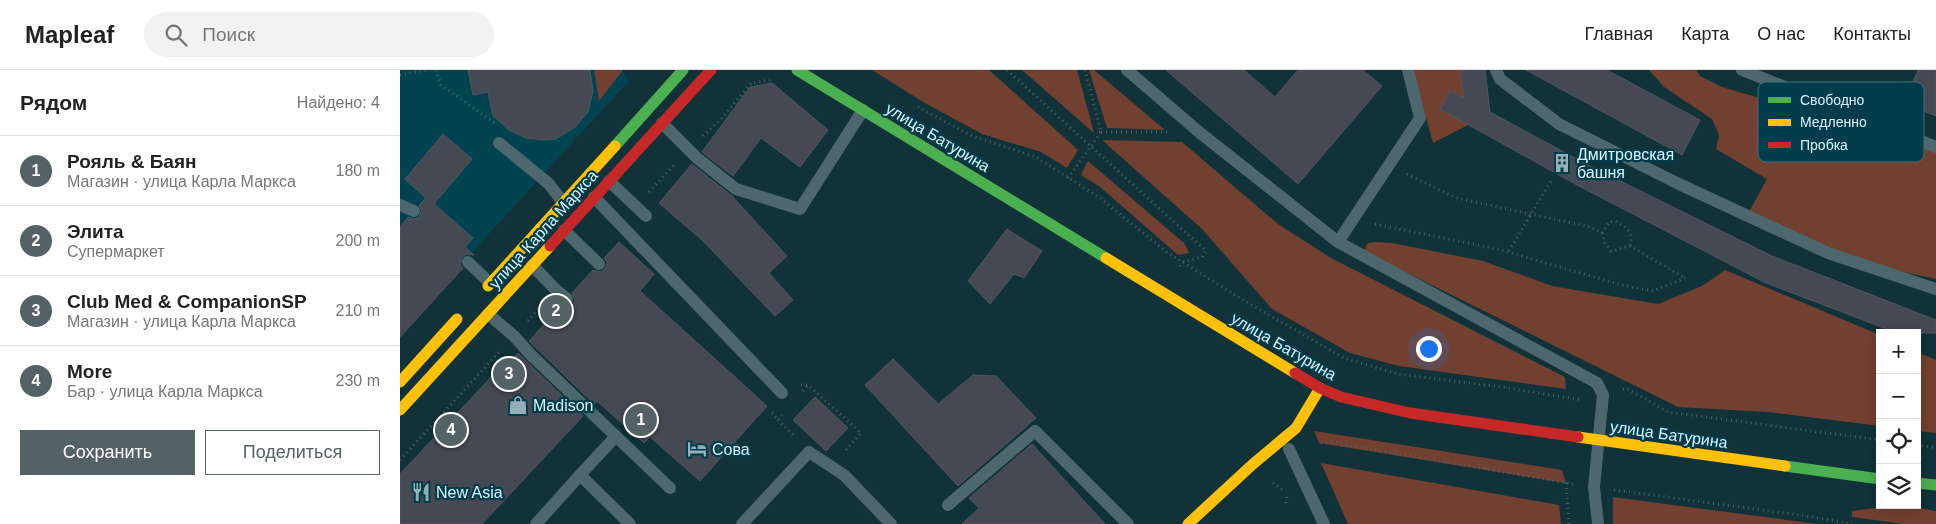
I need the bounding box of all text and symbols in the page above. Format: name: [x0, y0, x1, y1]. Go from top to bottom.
search box: [144, 12, 494, 57]
text: Mapleaf: [25, 21, 114, 48]
icon: search: [162, 21, 190, 49]
text: Поиск: [202, 24, 255, 45]
text: Главная: [1585, 24, 1653, 44]
text: Карта: [1681, 24, 1729, 44]
text: О нас: [1757, 24, 1805, 44]
text: Контакты: [1833, 24, 1911, 44]
legend: [1758, 82, 1924, 162]
text: Рядом: [20, 91, 87, 114]
text: Свободно: [1800, 92, 1865, 108]
text: Найдено: 4: [297, 94, 380, 111]
street label: улица Батурина: [883, 100, 993, 175]
text: Медленно: [1800, 114, 1867, 130]
text: Пробка: [1800, 137, 1848, 153]
place label: Дмитровская башня: [1577, 146, 1674, 181]
text: Рояль & Баян: [67, 151, 196, 172]
building icon: Дмитровская башня: [1551, 152, 1573, 174]
text: 1: [32, 162, 40, 179]
text: 180 m: [336, 162, 380, 179]
street label: улица Карла Маркса: [486, 167, 601, 292]
text: Магазин · улица Карла Маркса: [67, 173, 296, 190]
text: Элита: [67, 221, 124, 242]
text: 2: [32, 232, 40, 249]
text: 200 m: [336, 232, 380, 249]
text: Супермаркет: [67, 243, 165, 260]
text: Club Med & CompanionSP: [67, 291, 307, 312]
pin: 2: [540, 292, 572, 330]
text: 3: [32, 302, 40, 319]
text: 210 m: [336, 302, 380, 319]
street label: улица Батурина: [1228, 309, 1339, 383]
text: Магазин · улица Карла Маркса: [67, 313, 296, 330]
map controls: [1876, 329, 1921, 509]
button: +: [1876, 329, 1921, 374]
your location: [1416, 336, 1442, 362]
pin: 3: [493, 355, 525, 393]
text: More: [67, 361, 112, 382]
text: 4: [32, 372, 40, 389]
text: 230 m: [336, 372, 380, 389]
button: −: [1876, 374, 1921, 419]
text: Бар · улица Карла Маркса: [67, 383, 263, 400]
shop icon: Madison: [507, 394, 529, 416]
place label: Madison: [533, 397, 593, 414]
pin: 1: [625, 401, 657, 439]
pin: 4: [435, 411, 467, 449]
street label: улица Батурина: [1609, 418, 1729, 451]
button: locate: [1876, 419, 1921, 464]
button: Сохранить: [20, 430, 195, 475]
button: Поделиться: [205, 430, 380, 475]
hotel icon: Сова: [686, 438, 708, 460]
place label: Сова: [712, 441, 750, 458]
button: layers: [1876, 464, 1921, 509]
restaurant icon: New Asia: [410, 481, 432, 503]
place label: New Asia: [436, 484, 503, 501]

